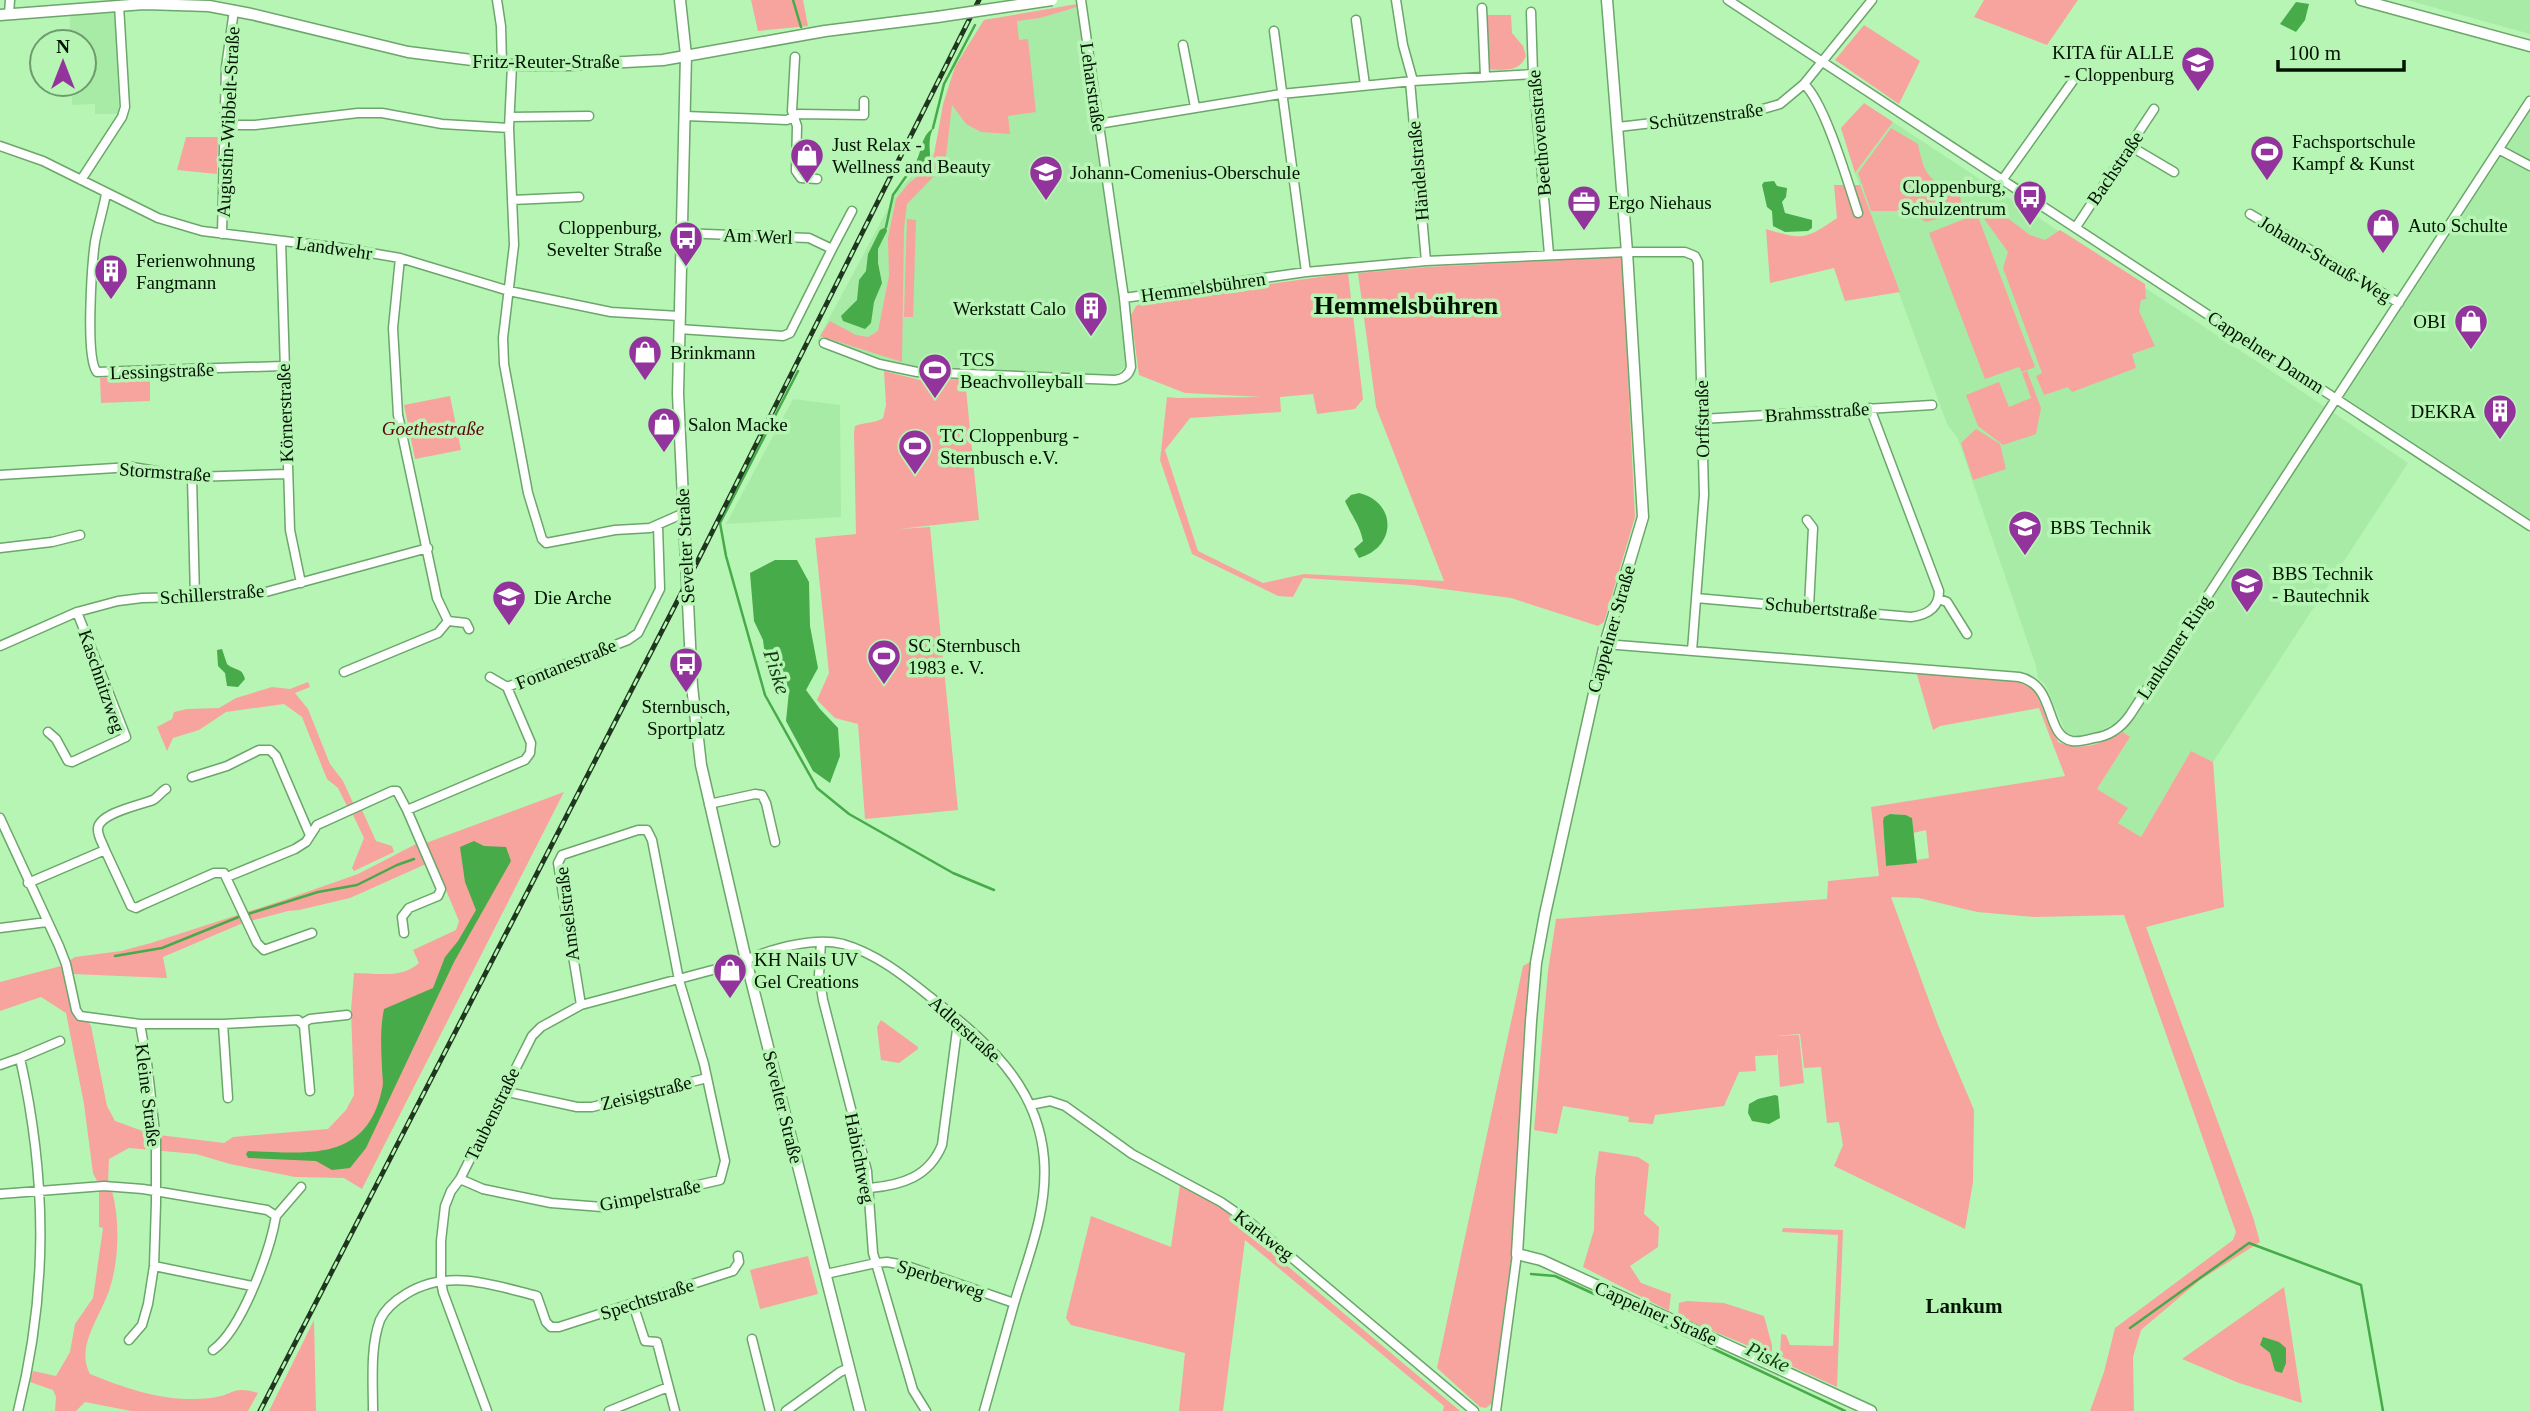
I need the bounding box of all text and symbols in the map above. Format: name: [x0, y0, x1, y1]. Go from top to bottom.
street label: Augustin-Wibbelt-Straße: [213, 26, 243, 218]
north arrow: [28, 28, 98, 98]
scale bar: [2278, 28, 2404, 72]
text: N: [56, 36, 70, 57]
street label: Leharstraße: [1076, 41, 1110, 133]
text: 100 m: [2288, 41, 2341, 65]
place label: KITA für ALLE - Cloppenburg: [2052, 42, 2174, 85]
school or university icon: KITA für ALLE - Cloppenburg: [2179, 44, 2217, 93]
street label: Fritz-Reuter-Straße: [472, 51, 620, 72]
street label: Beethovenstraße: [1523, 69, 1555, 197]
street label: Schützenstraße: [1648, 99, 1764, 133]
street label: Händelstraße: [1403, 120, 1433, 222]
street label: Bachstraße: [2083, 127, 2147, 209]
place label: Fachsportschule Kampf & Kunst: [2292, 131, 2415, 174]
sports icon: Fachsportschule Kampf & Kunst: [2248, 133, 2286, 182]
place label: Just Relax - Wellness and Beauty: [832, 134, 991, 177]
shop icon: Just Relax - Wellness and Beauty: [788, 136, 826, 185]
school or university icon: Johann-Comenius-Oberschule: [1027, 153, 1065, 202]
place label: Johann-Comenius-Oberschule: [1070, 162, 1300, 183]
place label: Cloppenburg, Schulzentrum: [1900, 176, 2006, 219]
bus stop icon: Cloppenburg, Schulzentrum: [2011, 178, 2049, 227]
office icon: Ergo Niehaus: [1565, 183, 1603, 232]
place label: Ergo Niehaus: [1608, 192, 1712, 213]
shop icon: Auto Schulte: [2364, 206, 2402, 255]
street label: Johann-Strauß-Weg: [2255, 211, 2395, 307]
place label: Auto Schulte: [2408, 215, 2508, 236]
place label: Cloppenburg, Sevelter Straße: [546, 217, 662, 260]
bus stop icon: Cloppenburg, Sevelter Straße: [667, 219, 705, 268]
street label: Am Werl: [723, 224, 793, 248]
street label: Landwehr: [294, 232, 374, 264]
place label: Ferienwohnung Fangmann: [136, 250, 256, 293]
building icon: Ferienwohnung Fangmann: [92, 252, 130, 301]
street label: Hemmelsbühren: [1139, 268, 1267, 306]
building icon: Werkstatt Calo: [1072, 289, 1110, 338]
district label: Hemmelsbühren: [1314, 291, 1499, 320]
place label: Werkstatt Calo: [953, 298, 1066, 319]
shop icon: OBI: [2452, 302, 2490, 351]
street label: Cappelner Damm: [2204, 307, 2328, 398]
place label: OBI: [2413, 311, 2446, 332]
shop icon: Brinkmann: [626, 333, 664, 382]
place label: Brinkmann: [670, 342, 756, 363]
place label: TCS Beachvolleyball: [960, 349, 1083, 392]
sports icon: TCS Beachvolleyball: [916, 351, 954, 400]
street label: Lessingstraße: [109, 359, 215, 383]
street label: Körnerstraße: [273, 363, 297, 463]
street label: Orffstraße: [1691, 380, 1713, 458]
building icon: DEKRA: [2481, 392, 2519, 441]
street label: Brahmsstraße: [1764, 398, 1870, 426]
place label: DEKRA: [2411, 401, 2476, 422]
shop icon: Salon Macke: [645, 405, 683, 454]
place label: Salon Macke: [688, 414, 788, 435]
park label: Goethestraße: [382, 418, 484, 439]
place label: TC Cloppenburg - Sternbusch e.V.: [940, 425, 1079, 468]
sports icon: TC Cloppenburg - Sternbusch e.V.: [896, 427, 934, 476]
street label: Stormstraße: [118, 458, 212, 486]
street label: Sevelter Straße: [671, 488, 699, 604]
school or university icon: BBS Technik: [2006, 508, 2044, 557]
place label: BBS Technik: [2050, 517, 2152, 538]
street label: Cappelner Straße: [1583, 563, 1639, 695]
place label: BBS Technik - Bautechnik: [2272, 563, 2374, 606]
school or university icon: BBS Technik - Bautechnik: [2228, 565, 2266, 614]
school or university icon: Die Arche: [490, 578, 528, 627]
street label: Schillerstraße: [159, 580, 265, 608]
place label: Die Arche: [534, 587, 612, 608]
street label: Lankumer Ring: [2133, 591, 2216, 703]
street label: Schubertstraße: [1764, 593, 1878, 623]
street label: Kaschnitzweg: [75, 627, 130, 736]
street label: Fontanestraße: [513, 634, 619, 694]
place label: SC Sternbusch 1983 e. V.: [908, 635, 1021, 678]
sports icon: SC Sternbusch 1983 e. V.: [865, 637, 903, 686]
bus stop icon: Sternbusch, Sportplatz: [667, 645, 705, 694]
water label: Piske: [758, 646, 795, 697]
place label: Sternbusch, Sportplatz: [641, 696, 731, 739]
street label: Amselstraße: [551, 866, 583, 962]
place label: KH Nails UV Gel Creations: [754, 949, 859, 992]
shop icon: KH Nails UV Gel Creations: [711, 951, 749, 1000]
street label: Adlerstraße: [925, 992, 1005, 1066]
street label: Kleine Straße: [131, 1042, 165, 1148]
street label: Sevelter Straße: [759, 1048, 807, 1166]
street label: Taubenstraße: [460, 1064, 524, 1164]
street label: Zeisigstraße: [598, 1072, 694, 1114]
street label: Habichtweg: [841, 1111, 879, 1206]
street label: Gimpelstraße: [598, 1175, 702, 1215]
street label: Karkweg: [1230, 1205, 1298, 1265]
street label: Sperberweg: [895, 1255, 988, 1303]
street label: Spechtstraße: [598, 1274, 696, 1324]
street label: Cappelner Straße: [1592, 1277, 1720, 1349]
district label: Lankum: [1925, 1294, 2003, 1318]
water label: Piske: [1741, 1336, 1794, 1377]

